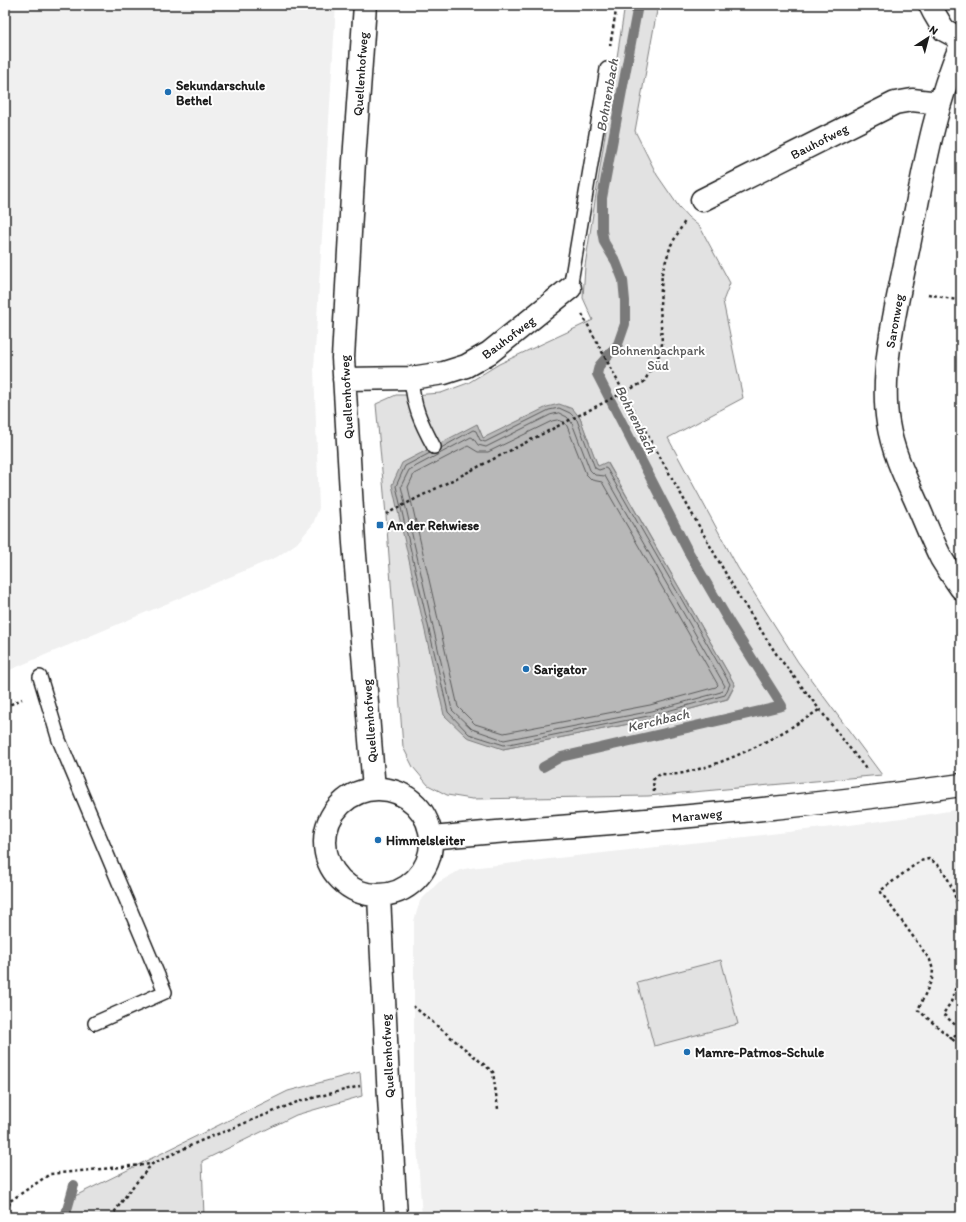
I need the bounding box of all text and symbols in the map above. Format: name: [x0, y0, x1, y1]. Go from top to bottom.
north arrow: [908, 18, 948, 58]
text: N: [927, 23, 940, 38]
street label: Quellenhofweg: [350, 31, 371, 116]
water label: Bohnenbach: [593, 57, 622, 133]
place label: Sekundarschule Bethel: [176, 78, 265, 108]
marker: Sekundarschule Bethel: [163, 87, 173, 97]
street label: Bauhofweg: [788, 120, 851, 162]
street label: Saronweg: [882, 293, 907, 349]
street label: Bauhofweg: [479, 312, 538, 362]
park label: Bohnenbachpark Süd: [611, 343, 705, 373]
street label: Quellenhofweg: [337, 354, 356, 439]
water label: Bohnenbach: [611, 382, 660, 457]
place label: An der Rehwiese: [387, 518, 479, 533]
marker: An der Rehwiese: [375, 520, 385, 530]
place label: Sarigator: [534, 662, 587, 678]
marker: Sarigator: [521, 664, 531, 674]
street label: Quellenhofweg: [359, 678, 380, 763]
water label: Kerchbach: [626, 705, 691, 736]
street label: Maraweg: [671, 805, 723, 826]
place label: Himmelsleiter: [386, 833, 466, 848]
marker: Himmelsleiter: [373, 835, 383, 845]
street label: Quellenhofweg: [378, 1013, 397, 1098]
place label: Mamre-Patmos-Schule: [695, 1045, 824, 1060]
marker: Mamre-Patmos-Schule: [682, 1047, 692, 1057]

